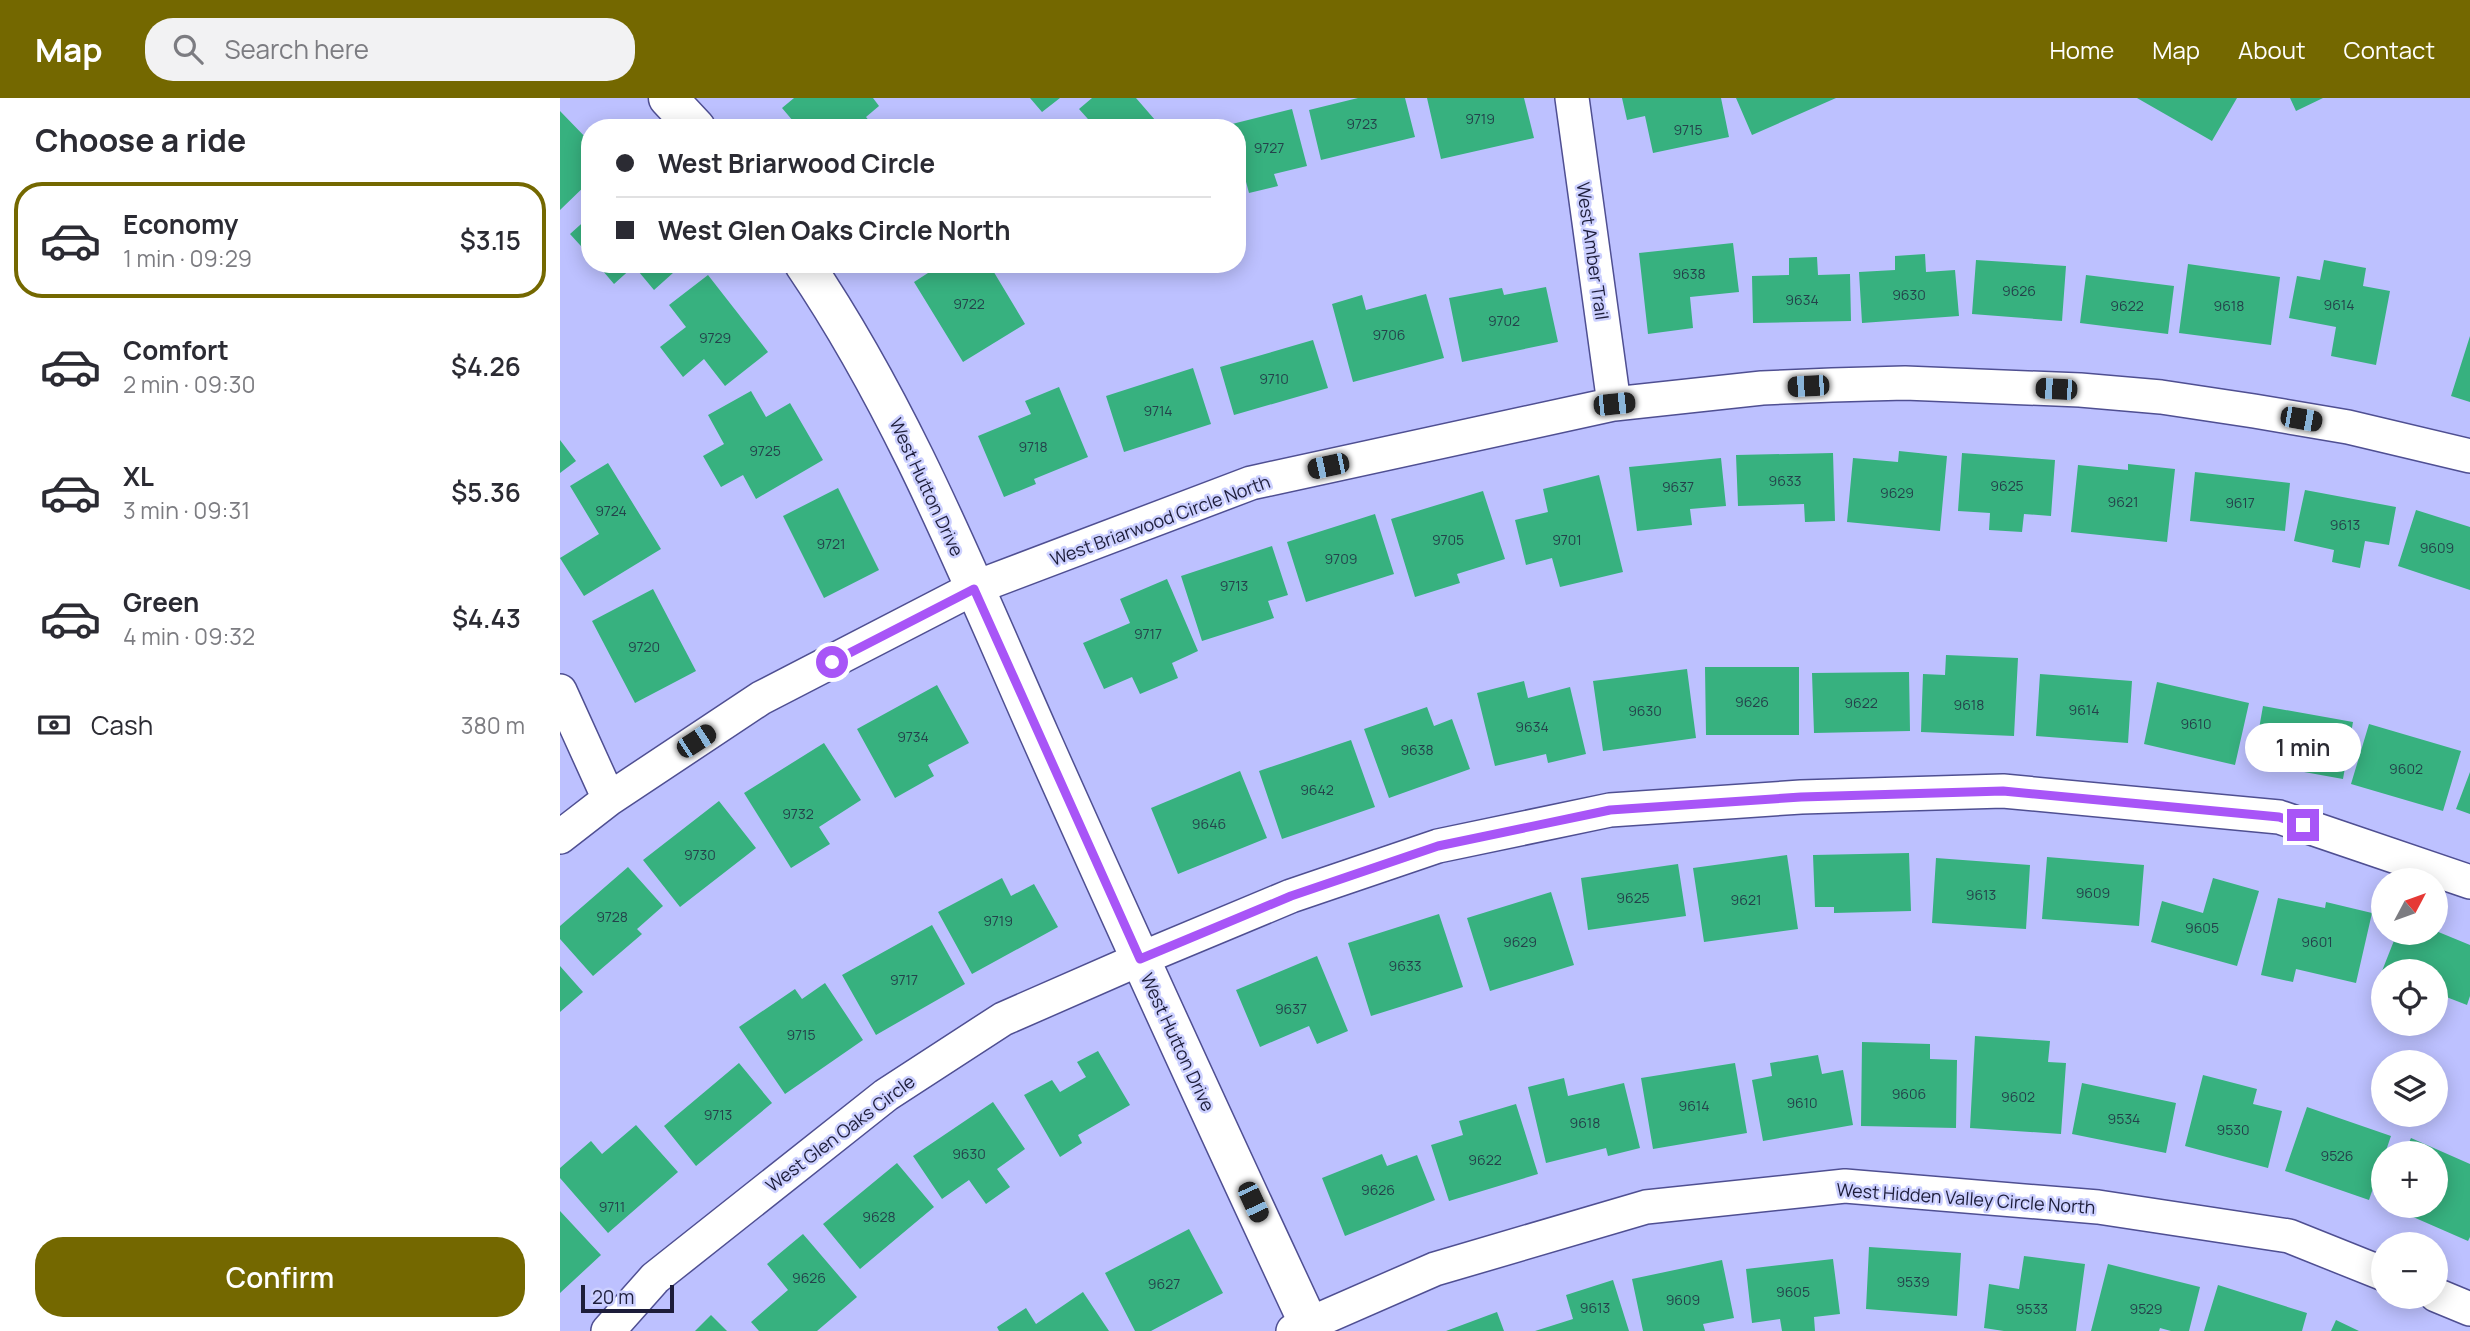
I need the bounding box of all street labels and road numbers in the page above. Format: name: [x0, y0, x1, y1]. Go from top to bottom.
street label: West Amber Trail: [1571, 181, 1615, 321]
street label: West Hutton Drive: [884, 414, 970, 560]
street label: West Briarwood Circle North: [1047, 469, 1273, 571]
street label: West Hutton Drive: [1135, 969, 1221, 1115]
street label: West Glen Oaks Circle: [761, 1069, 919, 1197]
street label: West Hidden Valley Circle North: [1836, 1177, 2096, 1219]

